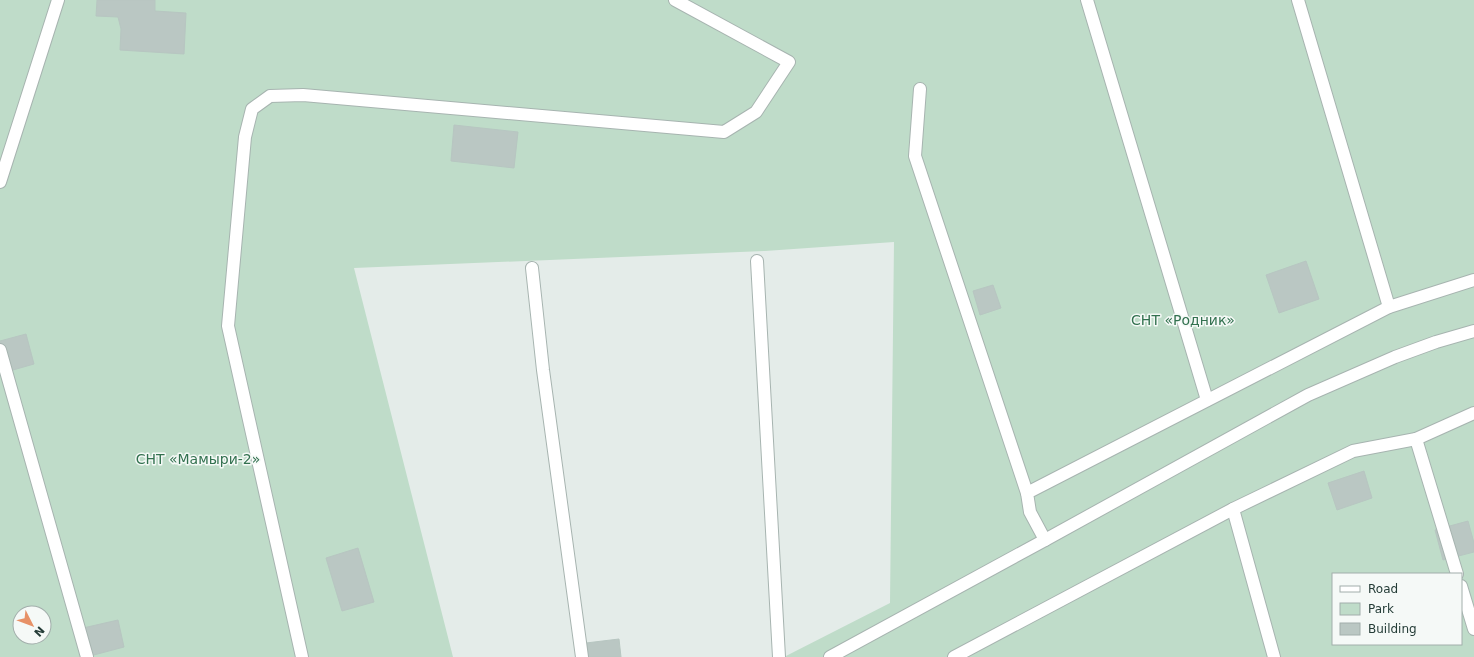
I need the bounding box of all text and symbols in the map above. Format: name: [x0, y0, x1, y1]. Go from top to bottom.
park label: СНТ «Родник»: [1131, 312, 1235, 328]
park label: СНТ «Мамыри-2»: [136, 451, 260, 467]
legend: [1332, 573, 1462, 645]
text: Road: [1368, 582, 1398, 596]
text: Park: [1368, 602, 1394, 616]
north arrow: [12, 605, 52, 645]
text: Building: [1368, 622, 1417, 636]
text: N: [31, 624, 47, 639]

